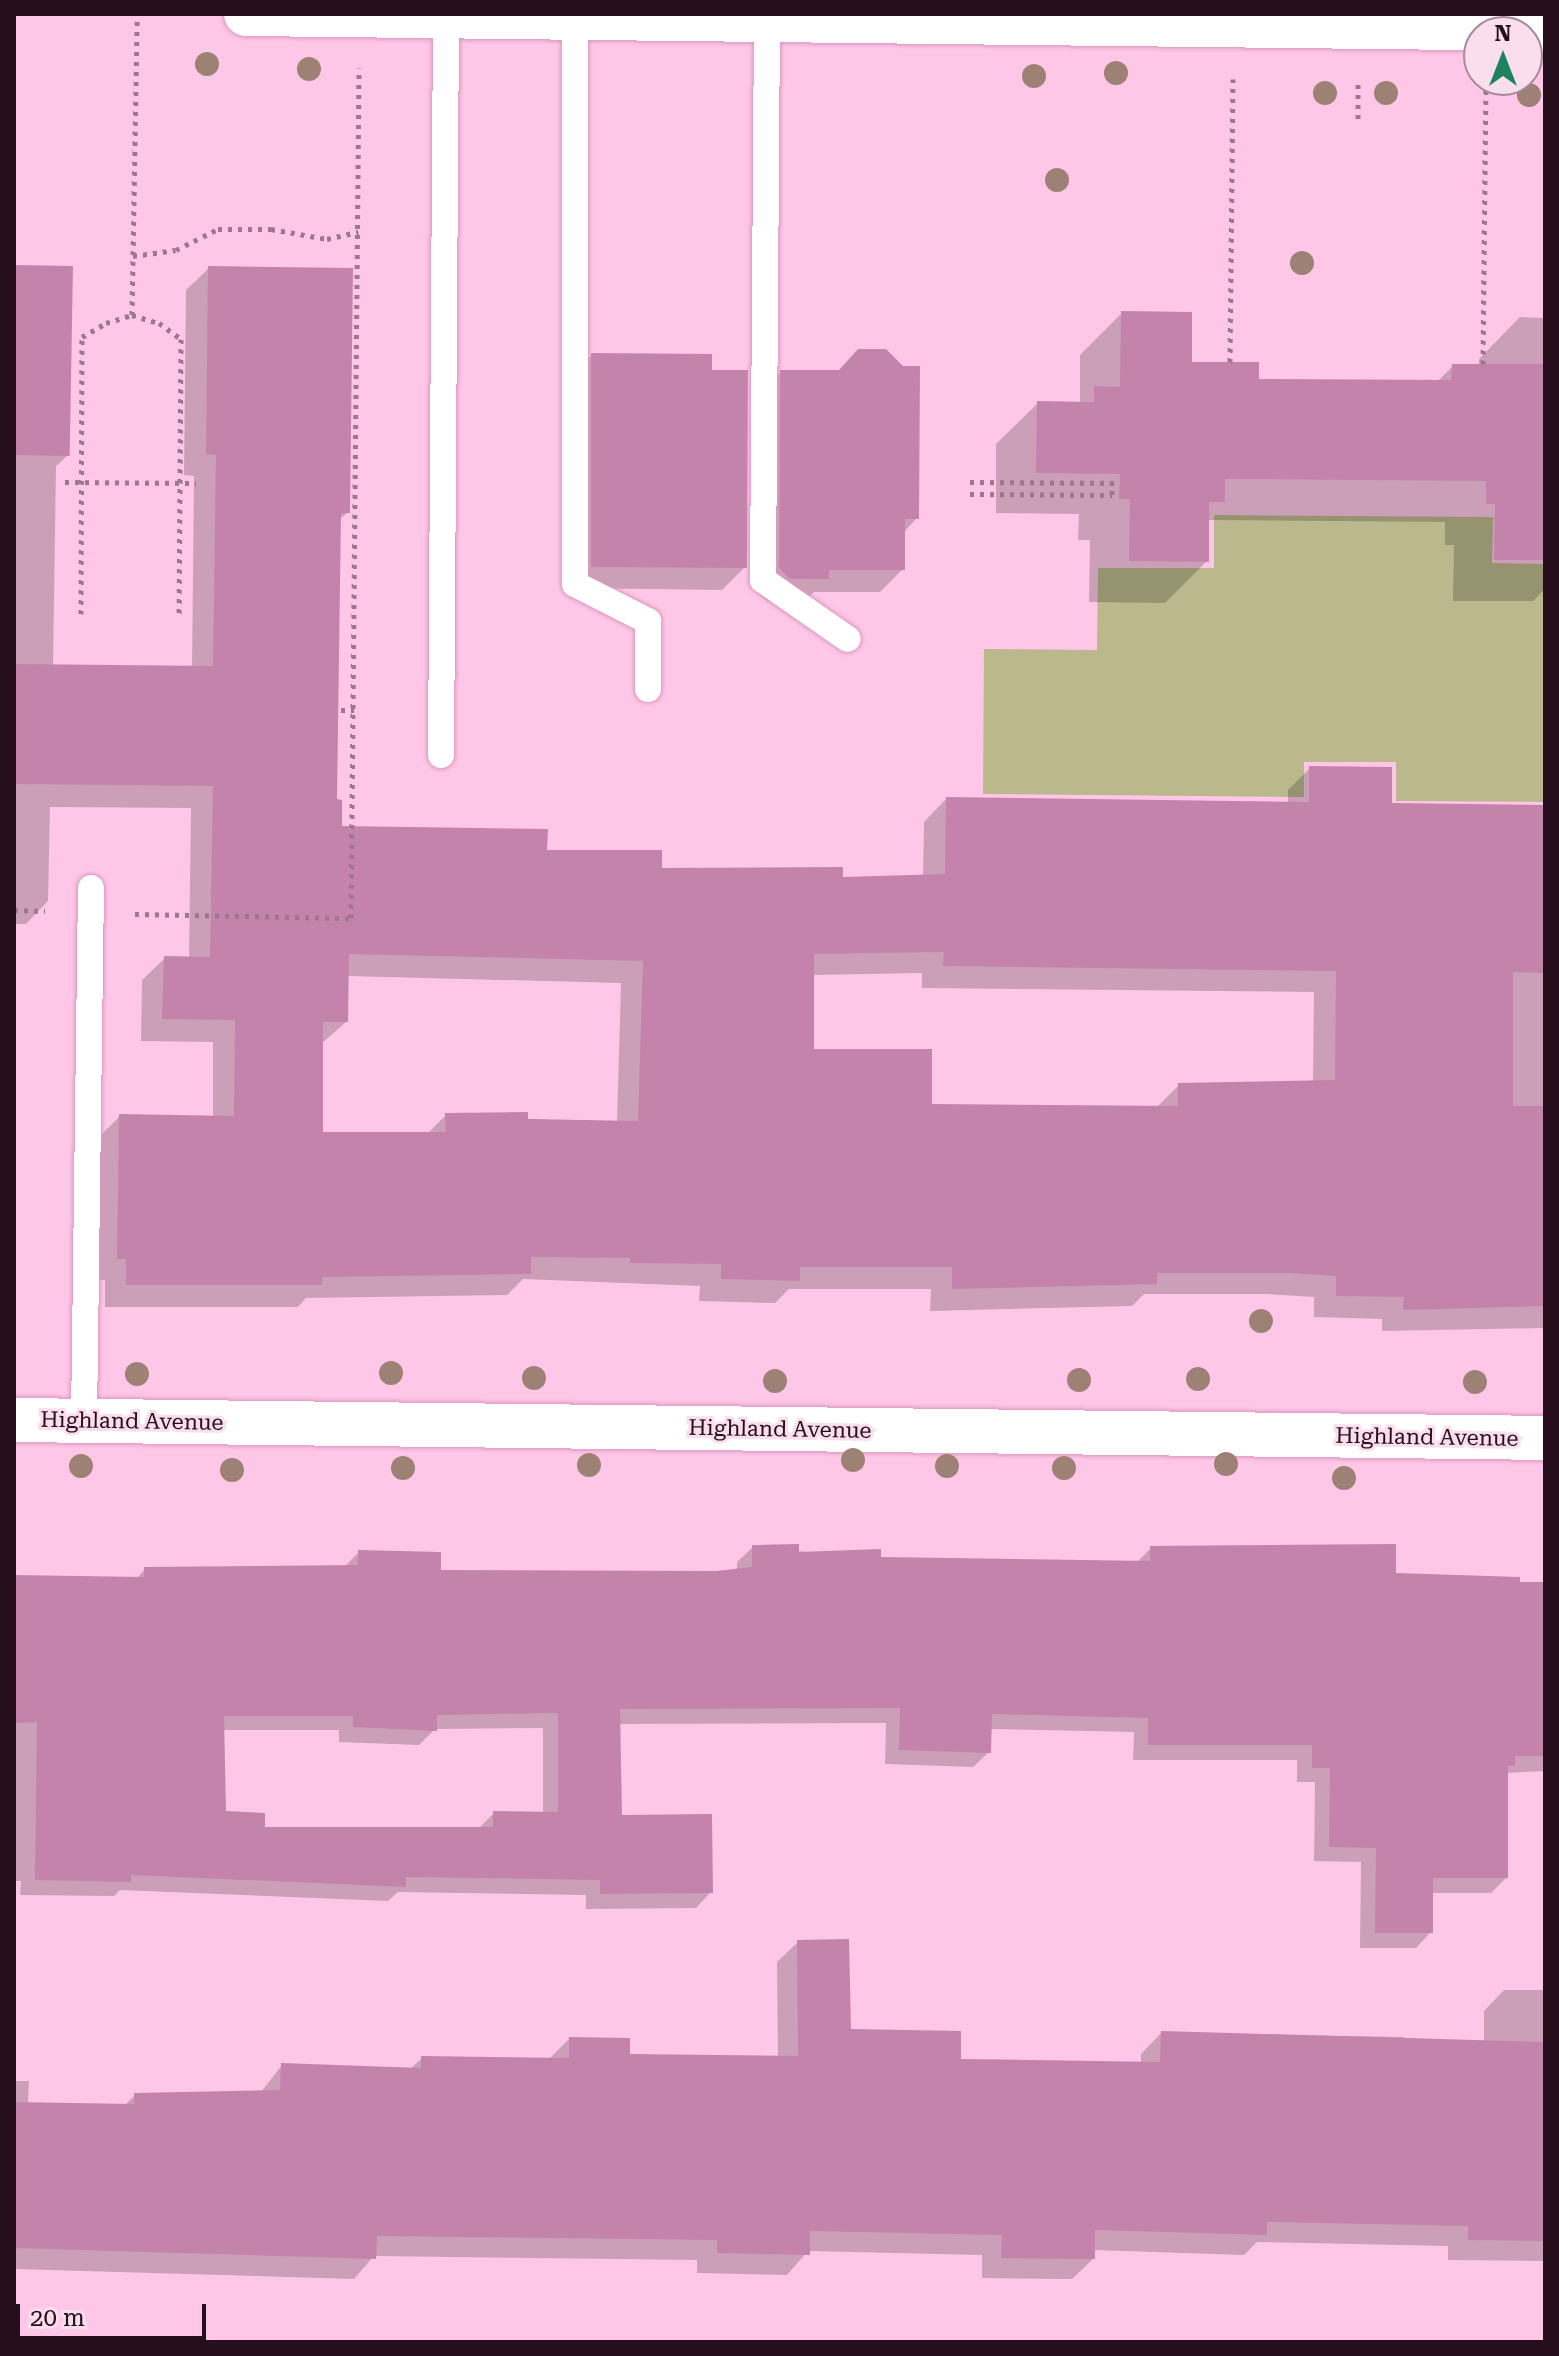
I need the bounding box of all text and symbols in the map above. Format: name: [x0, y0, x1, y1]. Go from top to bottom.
north arrow: [1463, 16, 1543, 96]
text: N: [1495, 21, 1511, 46]
street label: Highland Avenue: [40, 1406, 224, 1436]
street label: Highland Avenue: [688, 1414, 872, 1444]
street label: Highland Avenue: [1335, 1422, 1519, 1452]
scale bar: [20, 2288, 210, 2338]
text: 20 m: [30, 2304, 85, 2332]

